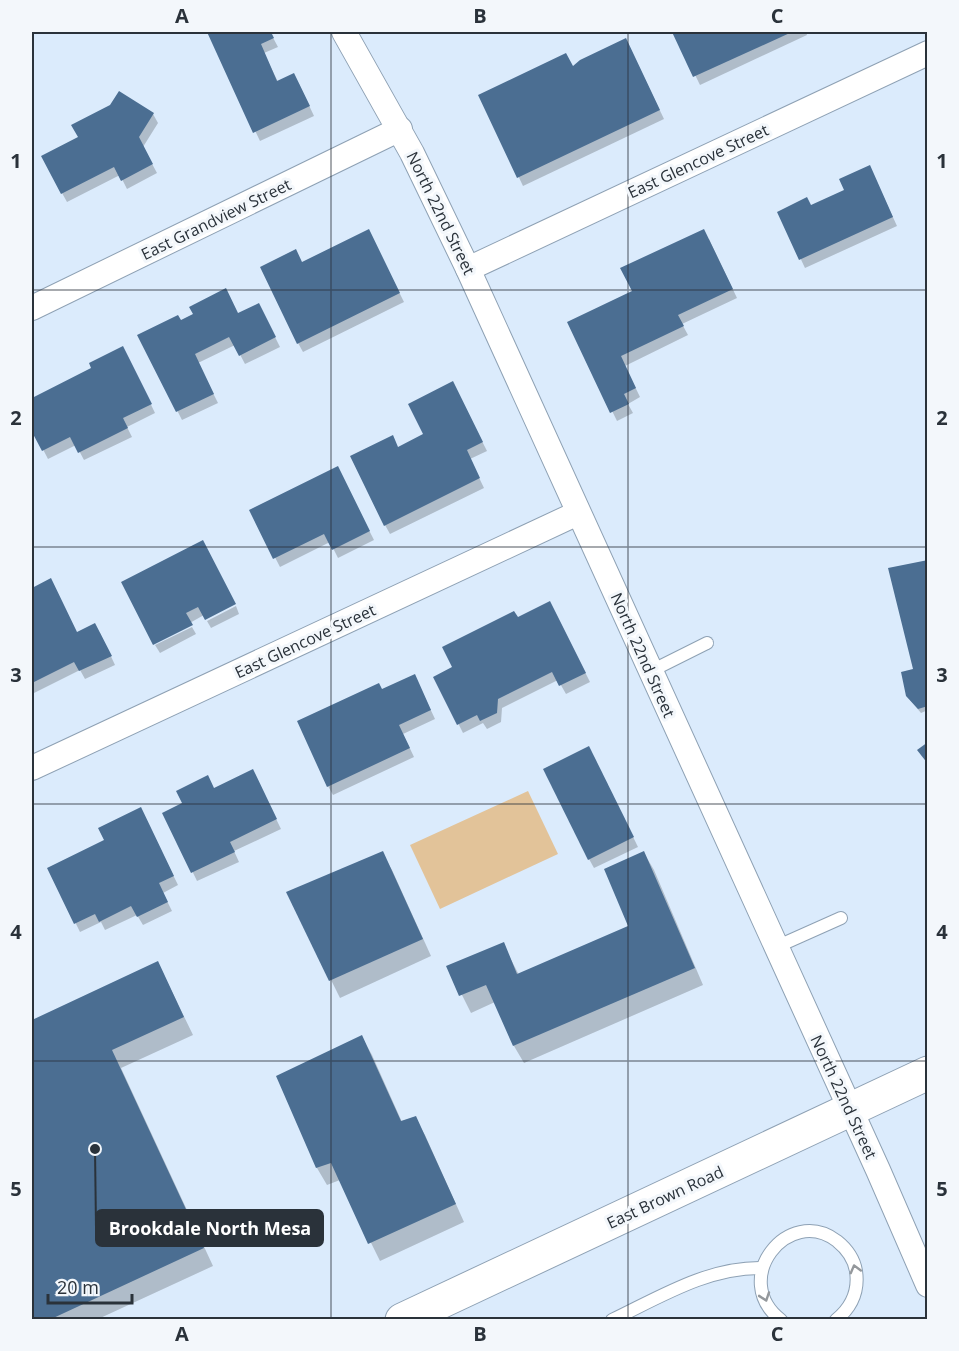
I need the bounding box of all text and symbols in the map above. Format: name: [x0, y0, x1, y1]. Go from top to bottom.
text: A: [175, 2, 189, 29]
text: B: [473, 2, 487, 29]
text: C: [771, 2, 784, 29]
street label: East Glencove Street: [624, 119, 772, 203]
text: 1: [10, 147, 22, 174]
text: 1: [936, 147, 948, 174]
street label: North 22nd Street: [402, 148, 481, 279]
street label: East Grandview Street: [137, 173, 295, 265]
text: 2: [10, 404, 22, 431]
text: 2: [936, 404, 948, 431]
street label: North 22nd Street: [606, 589, 681, 721]
street label: East Glencove Street: [231, 599, 379, 683]
text: 3: [10, 661, 22, 688]
text: 3: [936, 661, 948, 688]
text: 4: [10, 918, 22, 945]
text: 4: [936, 918, 948, 945]
street label: North 22nd Street: [806, 1031, 883, 1163]
street label: East Brown Road: [603, 1160, 727, 1234]
text: 5: [10, 1175, 22, 1202]
text: 5: [936, 1175, 948, 1202]
callout: Brookdale North Mesa: [96, 1210, 323, 1246]
text: Brookdale North Mesa: [109, 1216, 311, 1240]
one-way arrow: [849, 1264, 862, 1274]
scale bar: [48, 1267, 132, 1305]
text: 20 m: [57, 1275, 99, 1299]
one-way arrow: [757, 1291, 770, 1301]
text: A: [175, 1320, 189, 1347]
text: B: [473, 1320, 487, 1347]
text: C: [771, 1320, 784, 1347]

